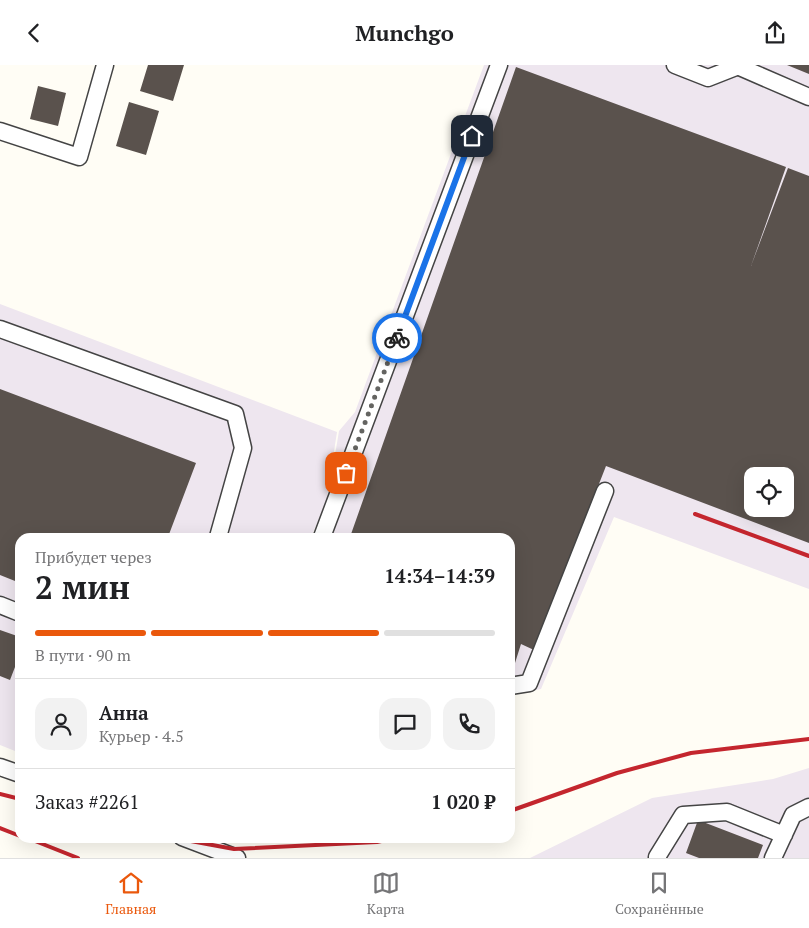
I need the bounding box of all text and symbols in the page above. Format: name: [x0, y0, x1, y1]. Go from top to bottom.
text: Munchgo: [355, 18, 454, 47]
icon: back: [20, 19, 48, 47]
icon: share: [761, 19, 789, 47]
pin: [451, 115, 493, 157]
icon: home: [458, 122, 486, 150]
courier: [372, 313, 422, 363]
icon: bike: [383, 324, 411, 352]
pin: [325, 452, 367, 494]
icon: bag: [332, 459, 360, 487]
map controls: [744, 467, 794, 517]
button: locate: [744, 467, 794, 517]
text: Прибудет через: [35, 546, 152, 568]
text: 14:34–14:39: [384, 563, 495, 588]
text: 2 мин: [35, 566, 130, 608]
text: В пути · 90 m: [35, 644, 131, 666]
button: person: [35, 698, 87, 750]
button: chat: [379, 698, 431, 750]
button: phone: [443, 698, 495, 750]
text: Анна: [99, 700, 149, 725]
text: Курьер · 4.5: [99, 725, 184, 747]
text: Заказ #2261: [35, 789, 139, 814]
text: 1 020 ₽: [431, 789, 495, 814]
tab: Главная: [105, 869, 157, 918]
tab: Карта: [367, 869, 405, 918]
tab: Сохранённые: [615, 869, 704, 918]

